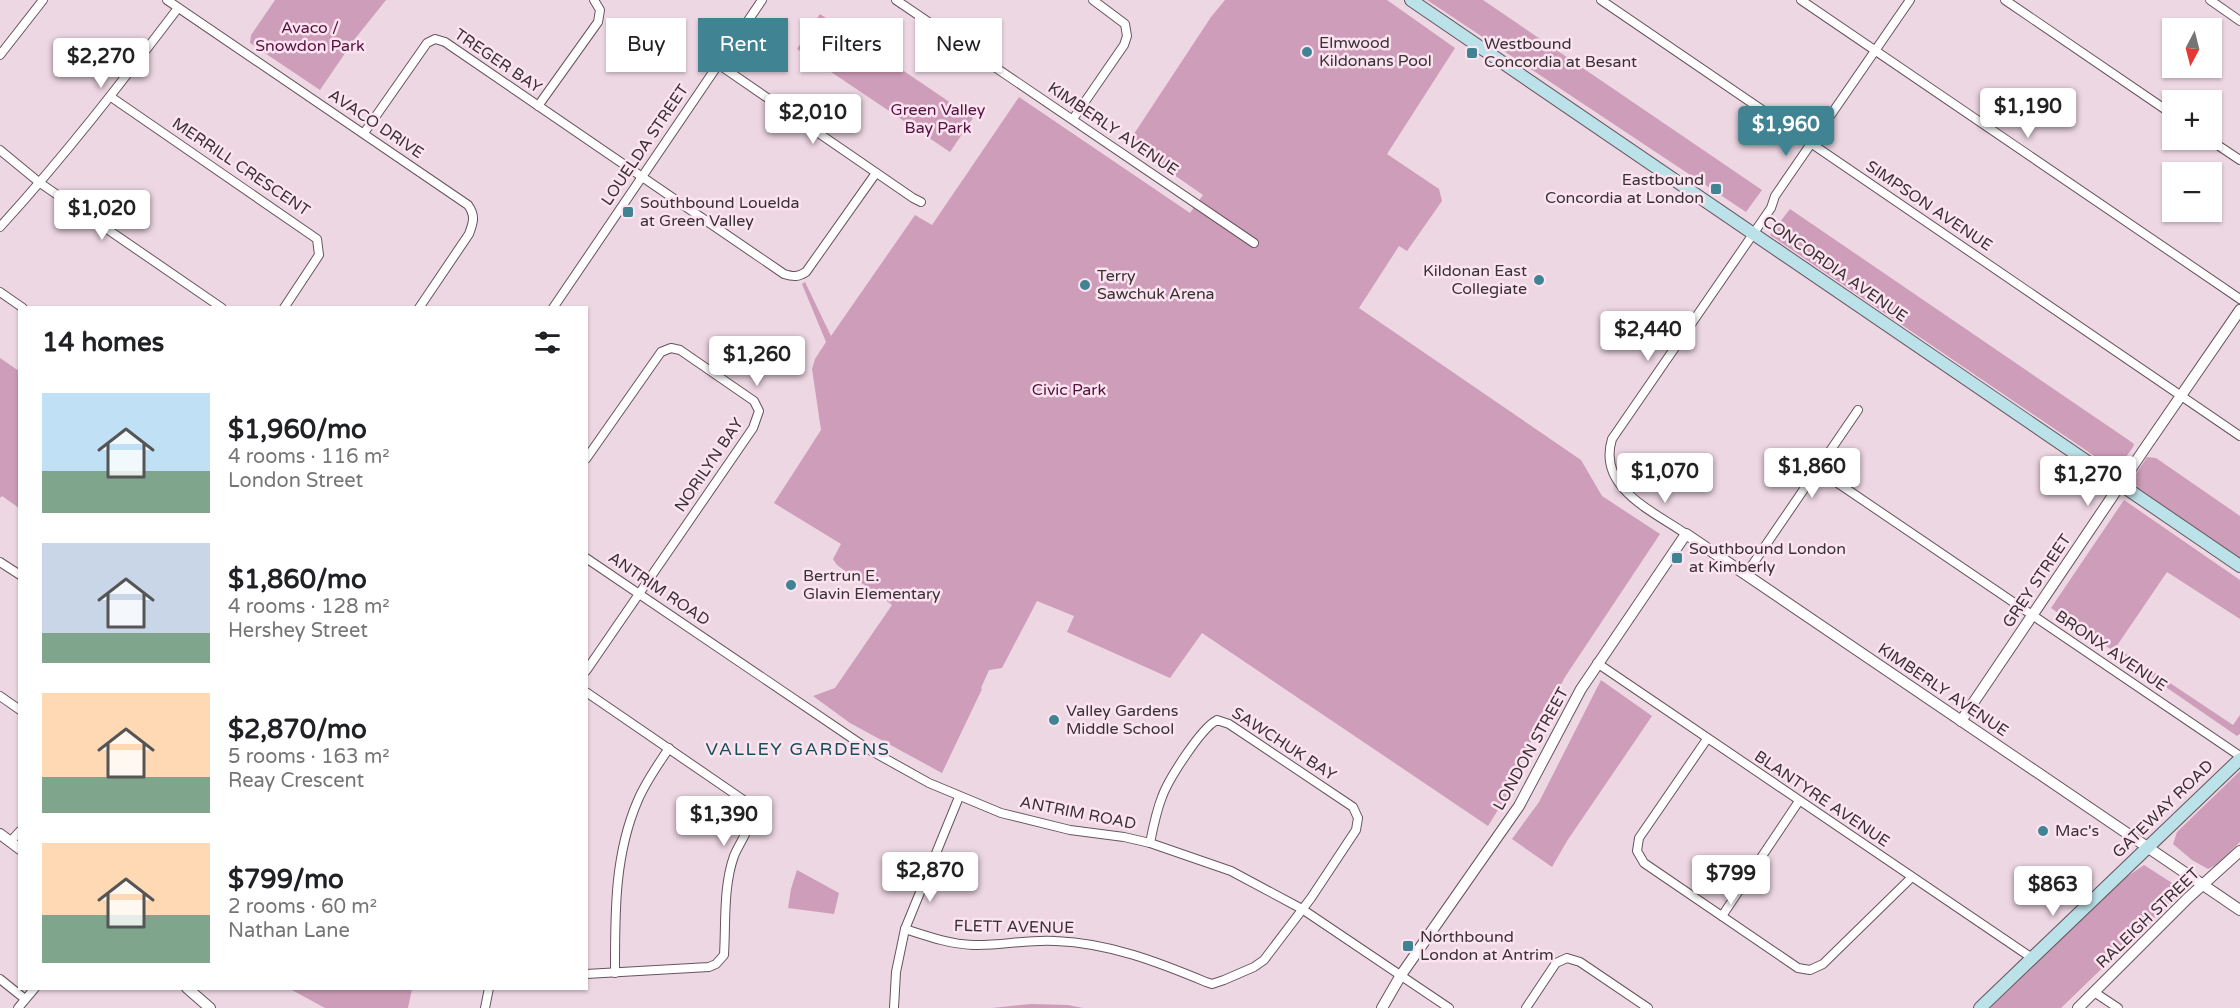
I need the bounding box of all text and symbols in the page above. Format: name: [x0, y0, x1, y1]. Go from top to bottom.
park label: Avaco / Snowdon Park: [255, 18, 365, 56]
chip: Buy: [606, 18, 686, 72]
chip: Rent: [698, 18, 788, 72]
chip: Filters: [800, 18, 903, 72]
chip: New: [915, 18, 1002, 72]
north arrow: [2162, 18, 2222, 78]
map controls: [2162, 18, 2222, 222]
street label: TREGER BAY: [450, 24, 546, 98]
place label: Elmwood Kildonans Pool: [1319, 33, 1432, 71]
place label: Westbound Concordia at Besant: [1484, 34, 1637, 72]
pin: $2,270: [52, 38, 150, 89]
text: $2,270: [67, 45, 135, 69]
marker: Elmwood Kildonans Pool: [1300, 45, 1314, 59]
marker: Westbound Concordia at Besant: [1465, 46, 1479, 60]
street label: KIMBERLY AVENUE: [1044, 78, 1182, 180]
street label: LOUELDA STREET: [597, 80, 693, 210]
street label: AVACO DRIVE: [325, 85, 427, 163]
pin: $1,190: [1979, 88, 2077, 139]
button: +: [2162, 90, 2222, 150]
pin: $2,010: [764, 94, 862, 145]
text: $1,190: [1994, 95, 2062, 119]
park label: Green Valley Bay Park: [891, 100, 986, 138]
text: $2,010: [779, 101, 847, 125]
pin: $1,960: [1737, 106, 1835, 157]
street label: MERRILL CRESCENT: [168, 113, 314, 221]
text: $1,960: [1752, 113, 1820, 137]
street label: SIMPSON AVENUE: [1862, 156, 1996, 256]
button: −: [2162, 162, 2222, 222]
place label: Eastbound Concordia at London: [1545, 170, 1704, 208]
marker: Eastbound Concordia at London: [1709, 182, 1723, 196]
pin: $1,020: [53, 190, 151, 241]
place label: Southbound Louelda at Green Valley: [640, 193, 800, 231]
text: $1,020: [68, 197, 136, 221]
marker: Southbound Louelda at Green Valley: [621, 205, 635, 219]
street label: CONCORDIA AVENUE: [1759, 211, 1911, 327]
place label: Kildonan East Collegiate: [1423, 261, 1527, 299]
place label: Terry Sawchuk Arena: [1097, 266, 1215, 304]
marker: Kildonan East Collegiate: [1532, 273, 1546, 287]
marker: Terry Sawchuk Arena: [1078, 278, 1092, 292]
pin: $2,440: [1599, 311, 1697, 362]
text: $2,440: [1614, 318, 1682, 342]
icon: filters: [531, 326, 564, 359]
text: 14 homes: [42, 327, 164, 358]
pin: $1,260: [708, 336, 806, 387]
text: $1,260: [723, 343, 791, 367]
park label: Civic Park: [1032, 380, 1106, 400]
text: $1,960/mo: [228, 414, 367, 445]
street label: NORILYN BAY: [670, 414, 748, 516]
icon: home: [90, 417, 162, 489]
text: 4 rooms · 116 m²: [228, 445, 390, 469]
pin: $1,860: [1763, 448, 1861, 499]
pin: $1,070: [1616, 453, 1714, 504]
text: $1,860: [1778, 455, 1846, 479]
pin: $1,270: [2039, 456, 2137, 507]
text: $1,070: [1631, 460, 1699, 484]
text: $1,270: [2054, 463, 2122, 487]
text: London Street: [228, 469, 363, 493]
street label: GREY STREET: [1998, 530, 2076, 632]
place label: Southbound London at Kimberly: [1689, 539, 1846, 577]
street label: ANTRIM ROAD: [604, 548, 714, 630]
marker: Southbound London at Kimberly: [1670, 551, 1684, 565]
text: $1,860/mo: [228, 564, 367, 595]
place label: Bertrun E. Glavin Elementary: [803, 566, 941, 604]
icon: home: [90, 567, 162, 639]
marker: Bertrun E. Glavin Elementary: [784, 578, 798, 592]
text: 4 rooms · 128 m²: [228, 595, 390, 619]
street label: BRONX AVENUE: [2051, 606, 2171, 696]
text: Hershey Street: [228, 619, 368, 643]
street label: KIMBERLY AVENUE: [1874, 639, 2012, 741]
street label: LONDON STREET: [1489, 684, 1573, 814]
place label: Valley Gardens Middle School: [1066, 701, 1178, 739]
street label: SAWCHUK BAY: [1228, 703, 1340, 785]
marker: Valley Gardens Middle School: [1047, 713, 1061, 727]
text: $2,870/mo: [228, 714, 367, 745]
icon: home: [90, 717, 162, 789]
district label: VALLEY GARDENS: [706, 738, 890, 760]
text: 5 rooms · 163 m²: [228, 745, 390, 769]
street label: BLANTYRE AVENUE: [1751, 746, 1893, 852]
street label: GATEWAY ROAD: [2108, 756, 2218, 862]
text: Reay Crescent: [228, 769, 364, 793]
street label: ANTRIM ROAD: [1018, 792, 1138, 834]
pin: $1,390: [675, 796, 773, 847]
text: $1,390: [690, 803, 758, 827]
place label: Mac's: [2055, 821, 2099, 841]
marker: Mac's: [2036, 824, 2050, 838]
pin: $2,870: [881, 852, 979, 903]
pin: $799: [1695, 855, 1767, 906]
text: $2,870: [896, 859, 964, 883]
text: $799: [1706, 862, 1756, 886]
street label: RALEIGH STREET: [2092, 863, 2204, 973]
text: $799/mo: [228, 864, 344, 895]
pin: $863: [2017, 866, 2089, 917]
icon: home: [90, 867, 162, 939]
text: $863: [2028, 873, 2078, 897]
text: 2 rooms · 60 m²: [228, 895, 377, 919]
street label: FLETT AVENUE: [954, 916, 1074, 938]
text: Nathan Lane: [228, 919, 350, 943]
place label: Northbound London at Antrim: [1420, 927, 1554, 965]
marker: Northbound London at Antrim: [1401, 939, 1415, 953]

